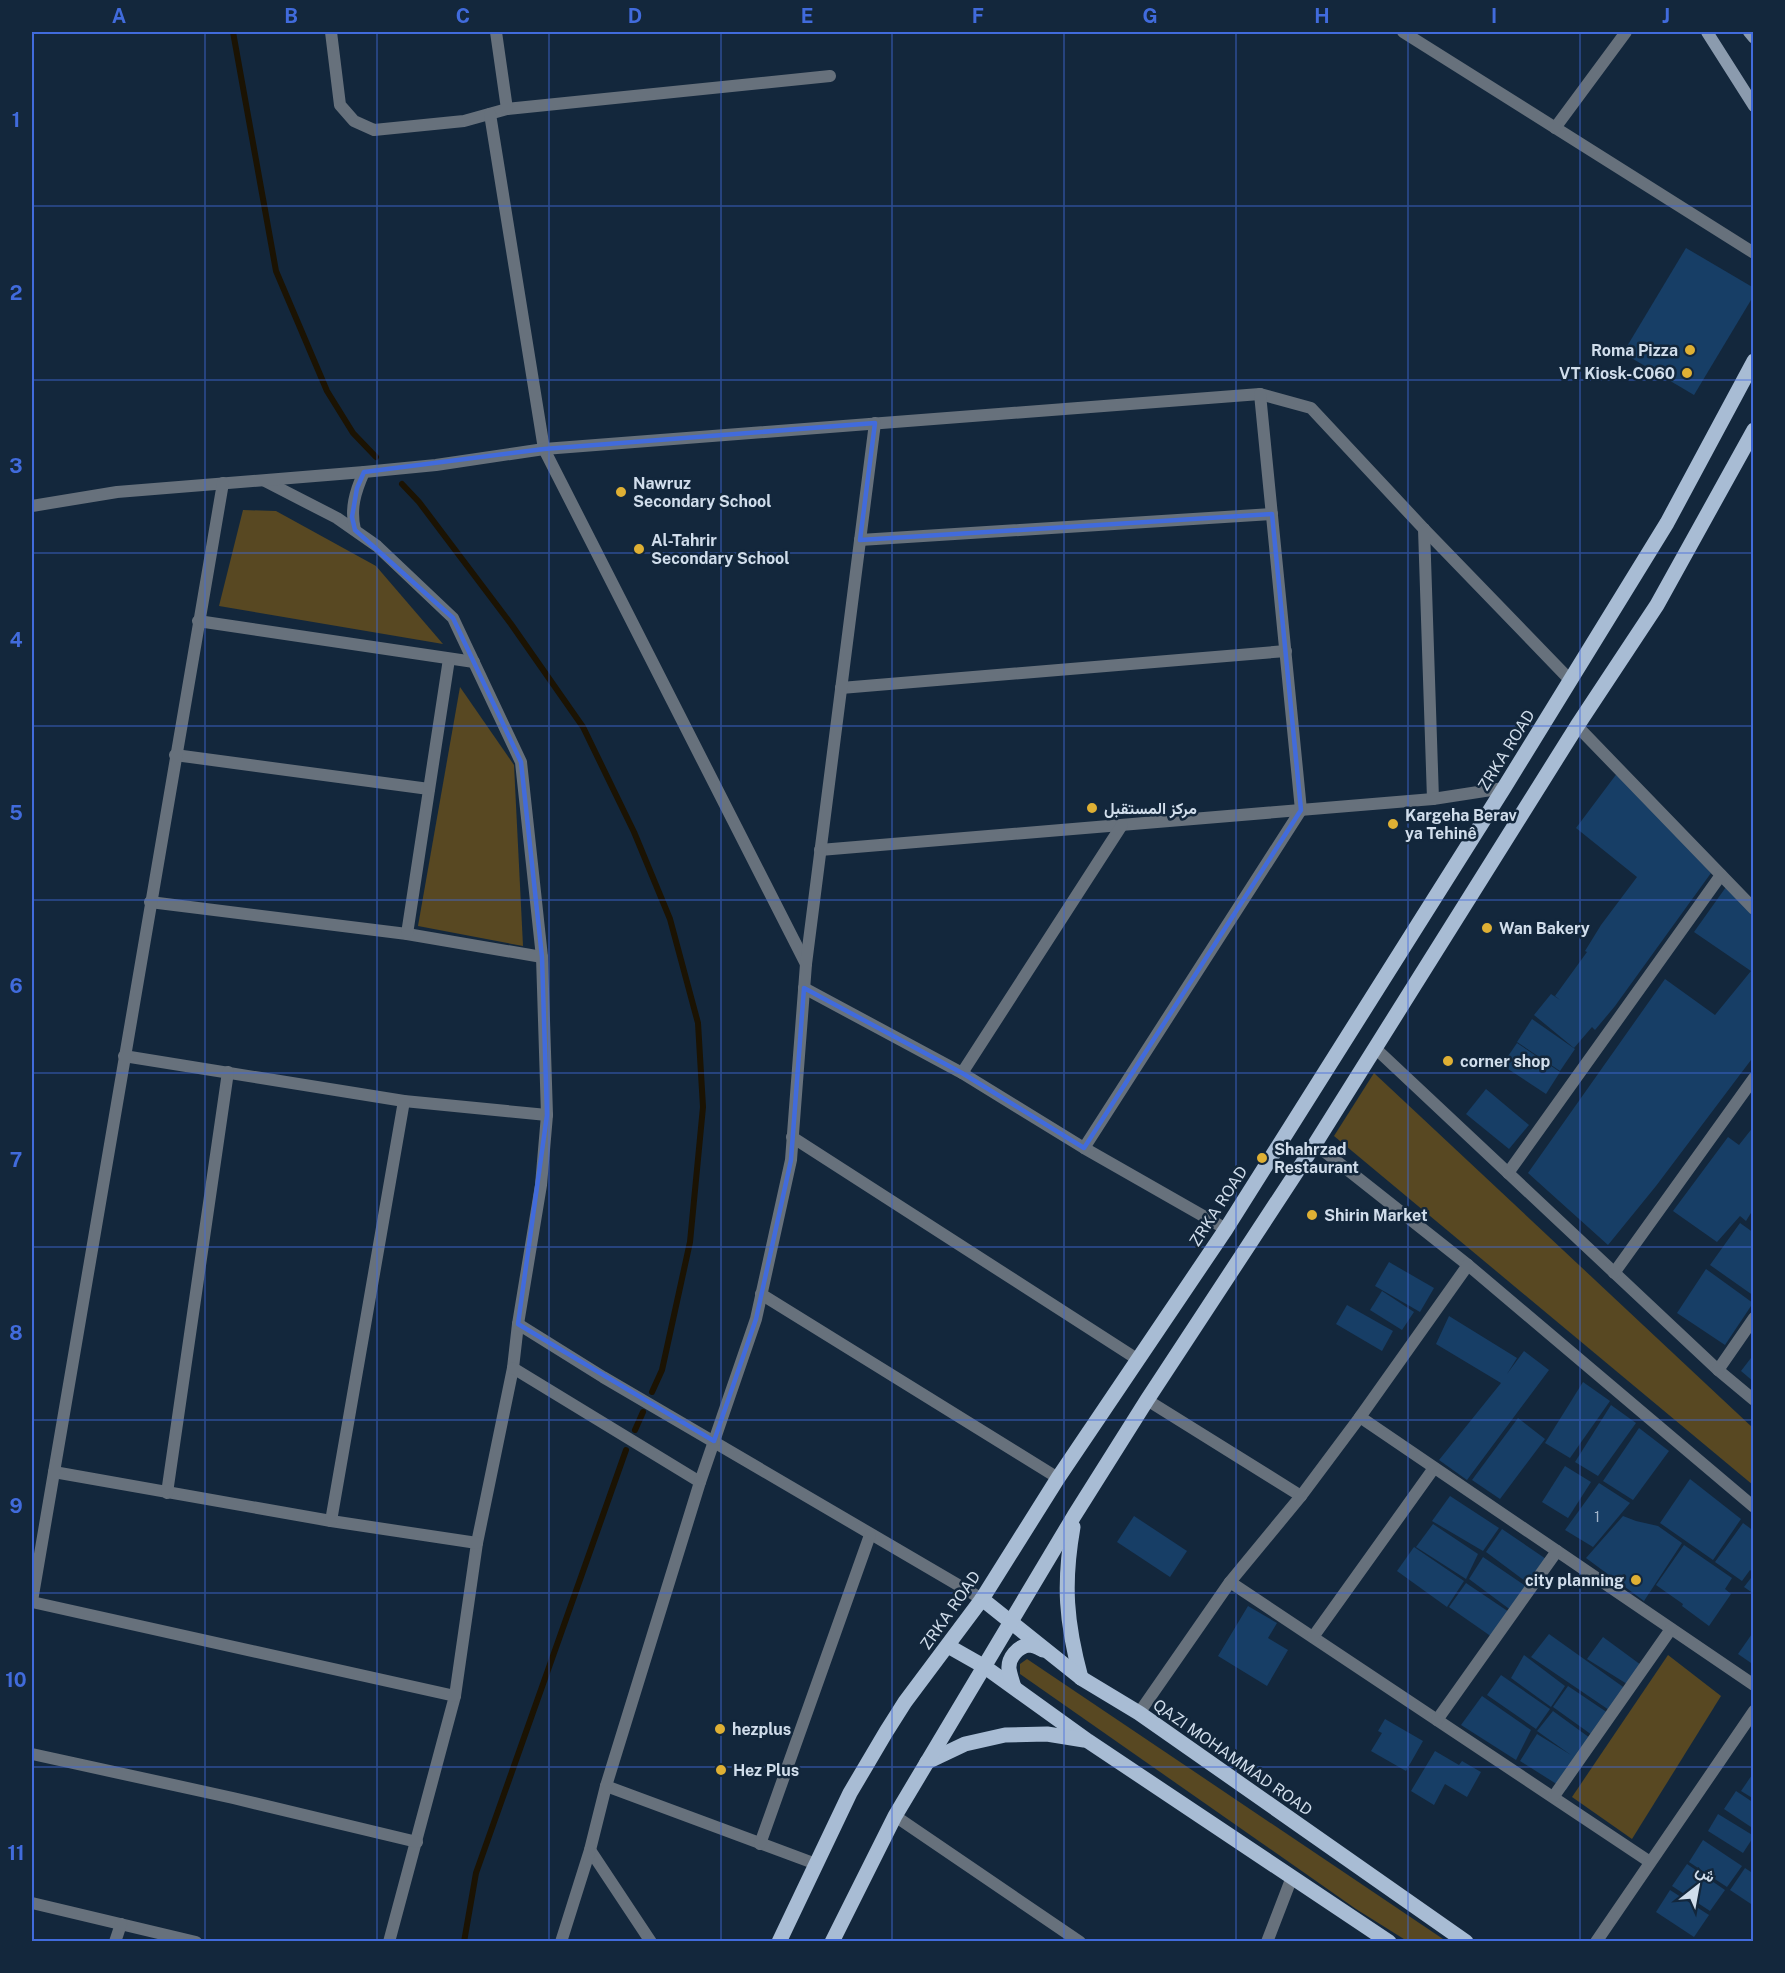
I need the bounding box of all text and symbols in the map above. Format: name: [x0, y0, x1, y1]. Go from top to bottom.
text: A: [112, 4, 126, 28]
text: B: [284, 4, 298, 28]
text: C: [456, 4, 470, 28]
text: D: [628, 4, 642, 28]
text: E: [801, 4, 813, 28]
text: F: [972, 4, 984, 28]
text: G: [1142, 4, 1158, 28]
text: H: [1314, 4, 1330, 28]
text: I: [1491, 4, 1497, 28]
text: J: [1662, 4, 1670, 28]
text: 1: [12, 108, 20, 132]
text: 2: [10, 281, 22, 305]
place label: Roma Pizza: [1591, 341, 1678, 360]
marker: Roma Pizza: [1683, 343, 1697, 357]
place label: VT Kiosk-C060: [1559, 364, 1675, 383]
marker: VT Kiosk-C060: [1680, 366, 1694, 380]
text: 3: [9, 454, 23, 478]
place label: Nawruz Secondary School: [633, 474, 772, 511]
marker: Nawruz Secondary School: [614, 485, 628, 499]
place label: Al-Tahrir Secondary School: [651, 531, 790, 568]
marker: Al-Tahrir Secondary School: [632, 542, 646, 556]
text: 4: [9, 628, 23, 652]
street label: ZRKA ROAD: [1474, 706, 1539, 794]
place label: مركز المستقبل: [1104, 799, 1197, 819]
text: 5: [9, 801, 23, 825]
marker: مركز المستقبل: [1085, 801, 1099, 815]
place label: Kargeha Berav ya Tehinê: [1405, 806, 1517, 843]
marker: Kargeha Berav ya Tehinê: [1386, 817, 1400, 831]
place label: Wan Bakery: [1499, 919, 1590, 938]
marker: Wan Bakery: [1480, 921, 1494, 935]
text: 6: [9, 974, 23, 998]
place label: corner shop: [1460, 1052, 1551, 1071]
marker: corner shop: [1441, 1054, 1455, 1068]
place label: Shahrzad Restaurant: [1274, 1140, 1359, 1177]
text: 7: [10, 1148, 22, 1172]
marker: Shahrzad Restaurant: [1255, 1151, 1269, 1165]
street label: ZRKA ROAD: [1185, 1163, 1251, 1250]
place label: Shirin Market: [1324, 1206, 1428, 1225]
marker: Shirin Market: [1305, 1208, 1319, 1222]
text: 8: [9, 1321, 23, 1345]
text: 9: [9, 1494, 23, 1518]
house number: 1: [1594, 1509, 1600, 1525]
street label: ZRKA ROAD: [916, 1567, 984, 1653]
place label: city planning: [1525, 1571, 1624, 1590]
marker: city planning: [1629, 1573, 1643, 1587]
text: 10: [5, 1668, 27, 1692]
street label: QAZI MOHAMMAD ROAD: [1149, 1695, 1316, 1820]
place label: hezplus: [732, 1720, 791, 1739]
marker: hezplus: [713, 1722, 727, 1736]
place label: Hez Plus: [733, 1761, 799, 1780]
marker: Hez Plus: [714, 1763, 728, 1777]
text: 11: [7, 1841, 25, 1865]
north arrow: [1668, 1856, 1728, 1916]
text: ش: [1692, 1860, 1719, 1887]

